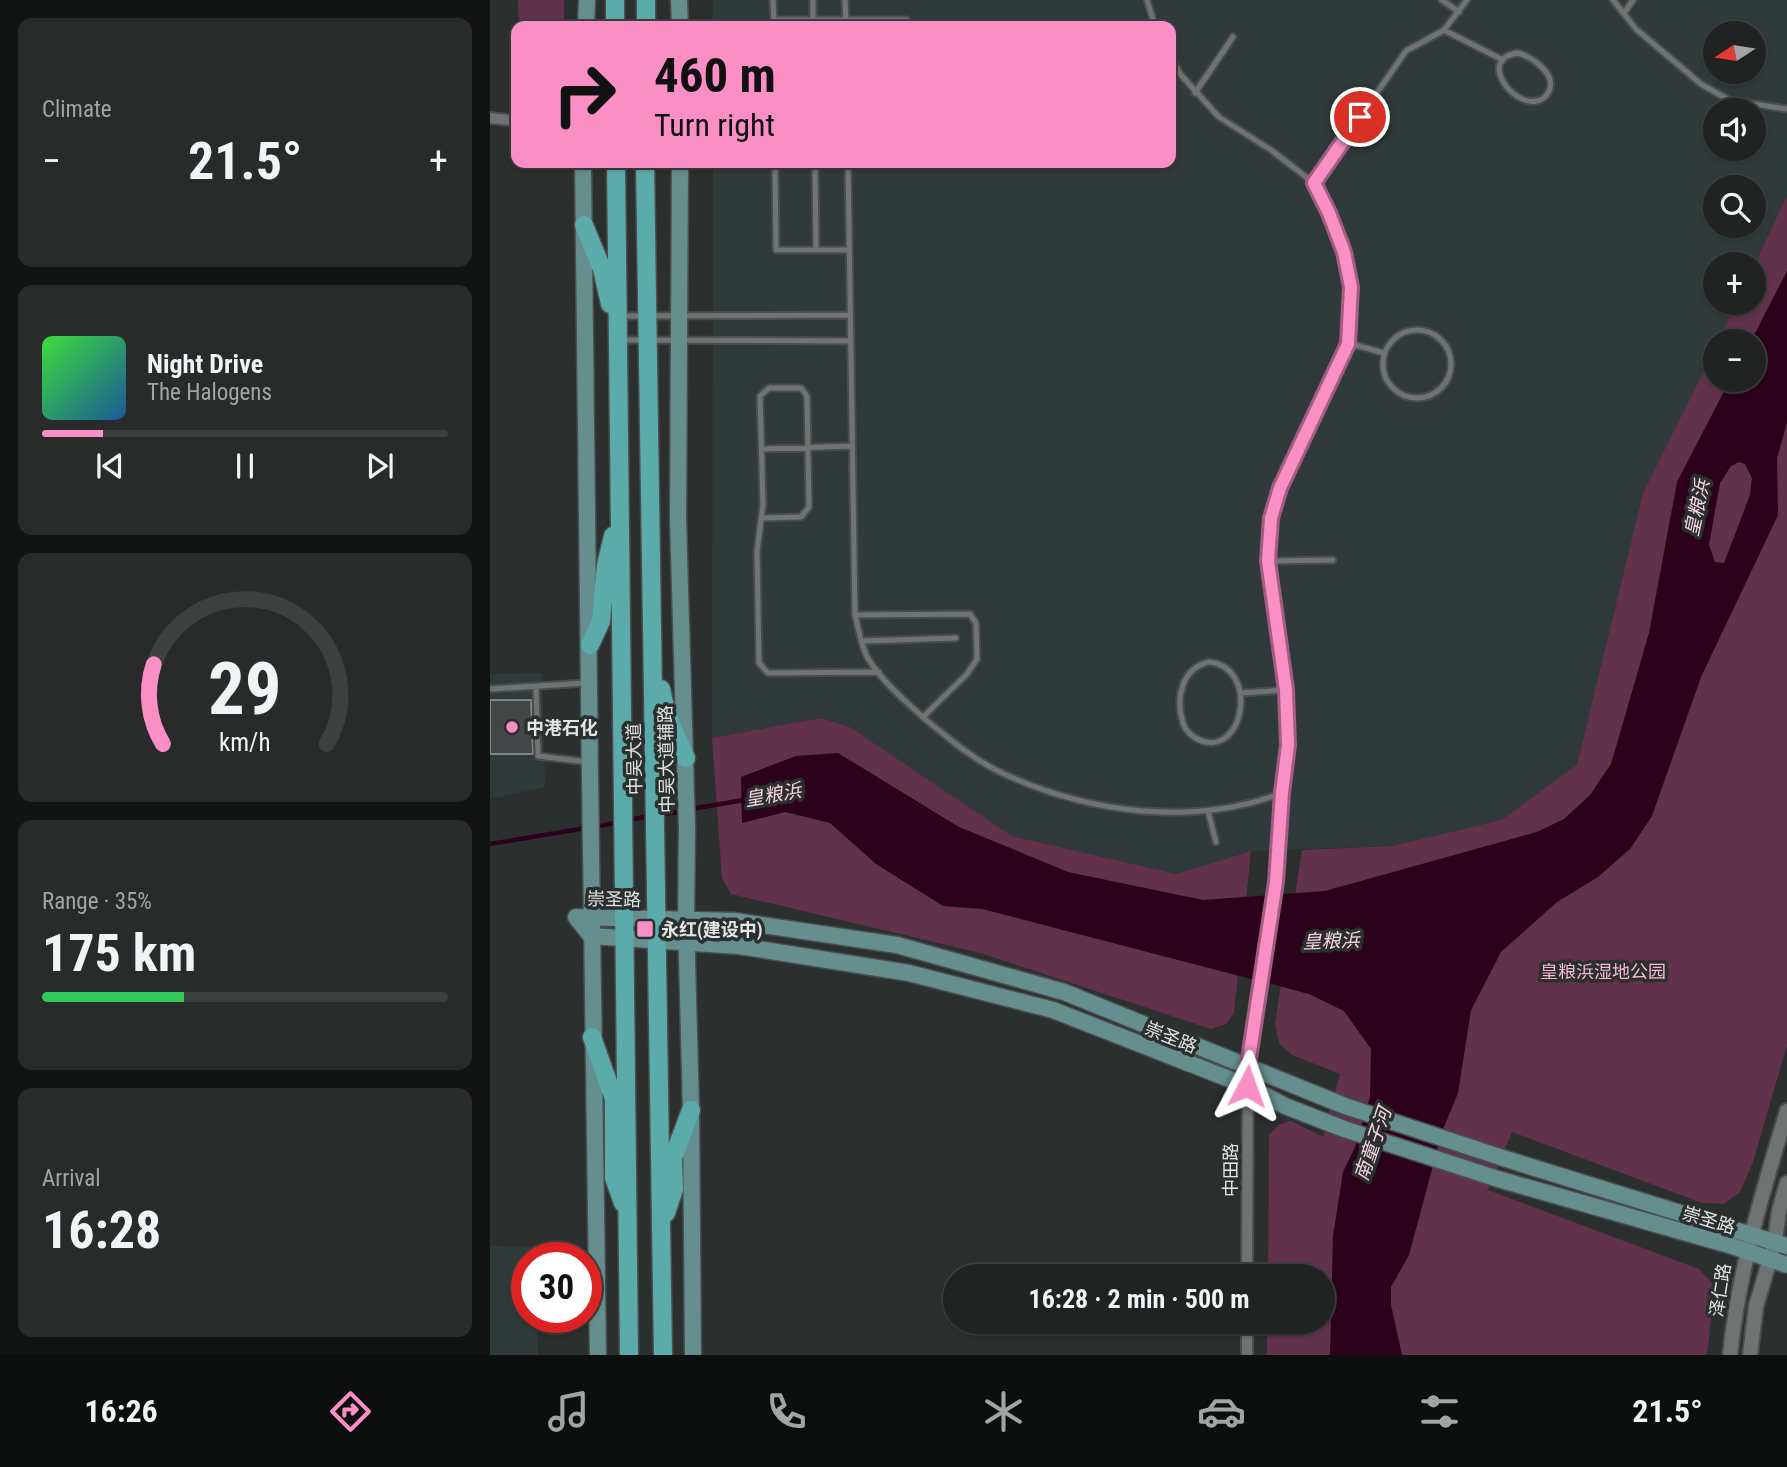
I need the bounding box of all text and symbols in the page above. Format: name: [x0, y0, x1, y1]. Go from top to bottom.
north arrow: [1703, 21, 1766, 84]
map controls: [1703, 21, 1766, 392]
text: 460 m: [654, 47, 776, 104]
icon: right: [539, 49, 630, 140]
pin: [1330, 87, 1390, 147]
text: Climate: [42, 96, 112, 123]
icon: arrive: [1341, 98, 1379, 136]
button: sound: [1703, 98, 1766, 161]
text: Turn right: [654, 106, 775, 144]
text: 21.5°: [188, 131, 302, 192]
text: −: [42, 139, 61, 183]
text: +: [429, 139, 448, 183]
button: search: [1703, 175, 1766, 238]
button: +: [1703, 252, 1766, 315]
button: −: [1703, 329, 1766, 392]
text: Night Drive: [147, 349, 263, 379]
text: The Halogens: [147, 379, 272, 406]
icon: previous: [91, 447, 129, 485]
icon: pause: [226, 447, 264, 485]
icon: next: [361, 447, 399, 485]
water label: 皇粮浜: [1680, 476, 1715, 538]
text: 29: [208, 646, 282, 732]
street label: 中吴大道辅路: [655, 705, 677, 813]
place label: 中港石化: [526, 717, 598, 738]
marker: 中港石化: [504, 719, 520, 735]
street label: 中吴大道: [623, 723, 645, 795]
text: km/h: [219, 727, 271, 756]
water label: 皇粮浜: [743, 778, 805, 811]
text: Range · 35%: [42, 888, 152, 915]
street label: 崇圣路: [587, 888, 641, 910]
marker: 永红(建设中): [635, 919, 655, 939]
place label: 永红(建设中): [661, 919, 763, 941]
text: 175 km: [42, 923, 196, 984]
water label: 皇粮浜: [1302, 928, 1362, 953]
park label: 皇粮浜湿地公园: [1540, 961, 1666, 982]
street label: 崇圣路: [1142, 1017, 1200, 1057]
position arrow: [1210, 1049, 1284, 1123]
water label: 南童子河: [1350, 1101, 1398, 1184]
street label: 中田路: [1220, 1143, 1241, 1197]
text: Arrival: [42, 1165, 101, 1192]
text: 16:28: [42, 1200, 161, 1261]
street label: 崇圣路: [1680, 1202, 1738, 1238]
speed limit sign: 30: [511, 1242, 602, 1333]
street label: 泽仁路: [1705, 1262, 1735, 1318]
text: 16:28 · 2 min · 500 m: [1029, 1284, 1249, 1314]
icon: directions: [326, 1387, 375, 1436]
icon: music: [544, 1387, 593, 1436]
icon: phone: [762, 1387, 811, 1436]
icon: climate: [979, 1387, 1028, 1436]
icon: car: [1197, 1387, 1246, 1436]
icon: filters: [1415, 1387, 1464, 1436]
text: 16:26: [84, 1392, 158, 1430]
text: 21.5°: [1632, 1392, 1703, 1430]

